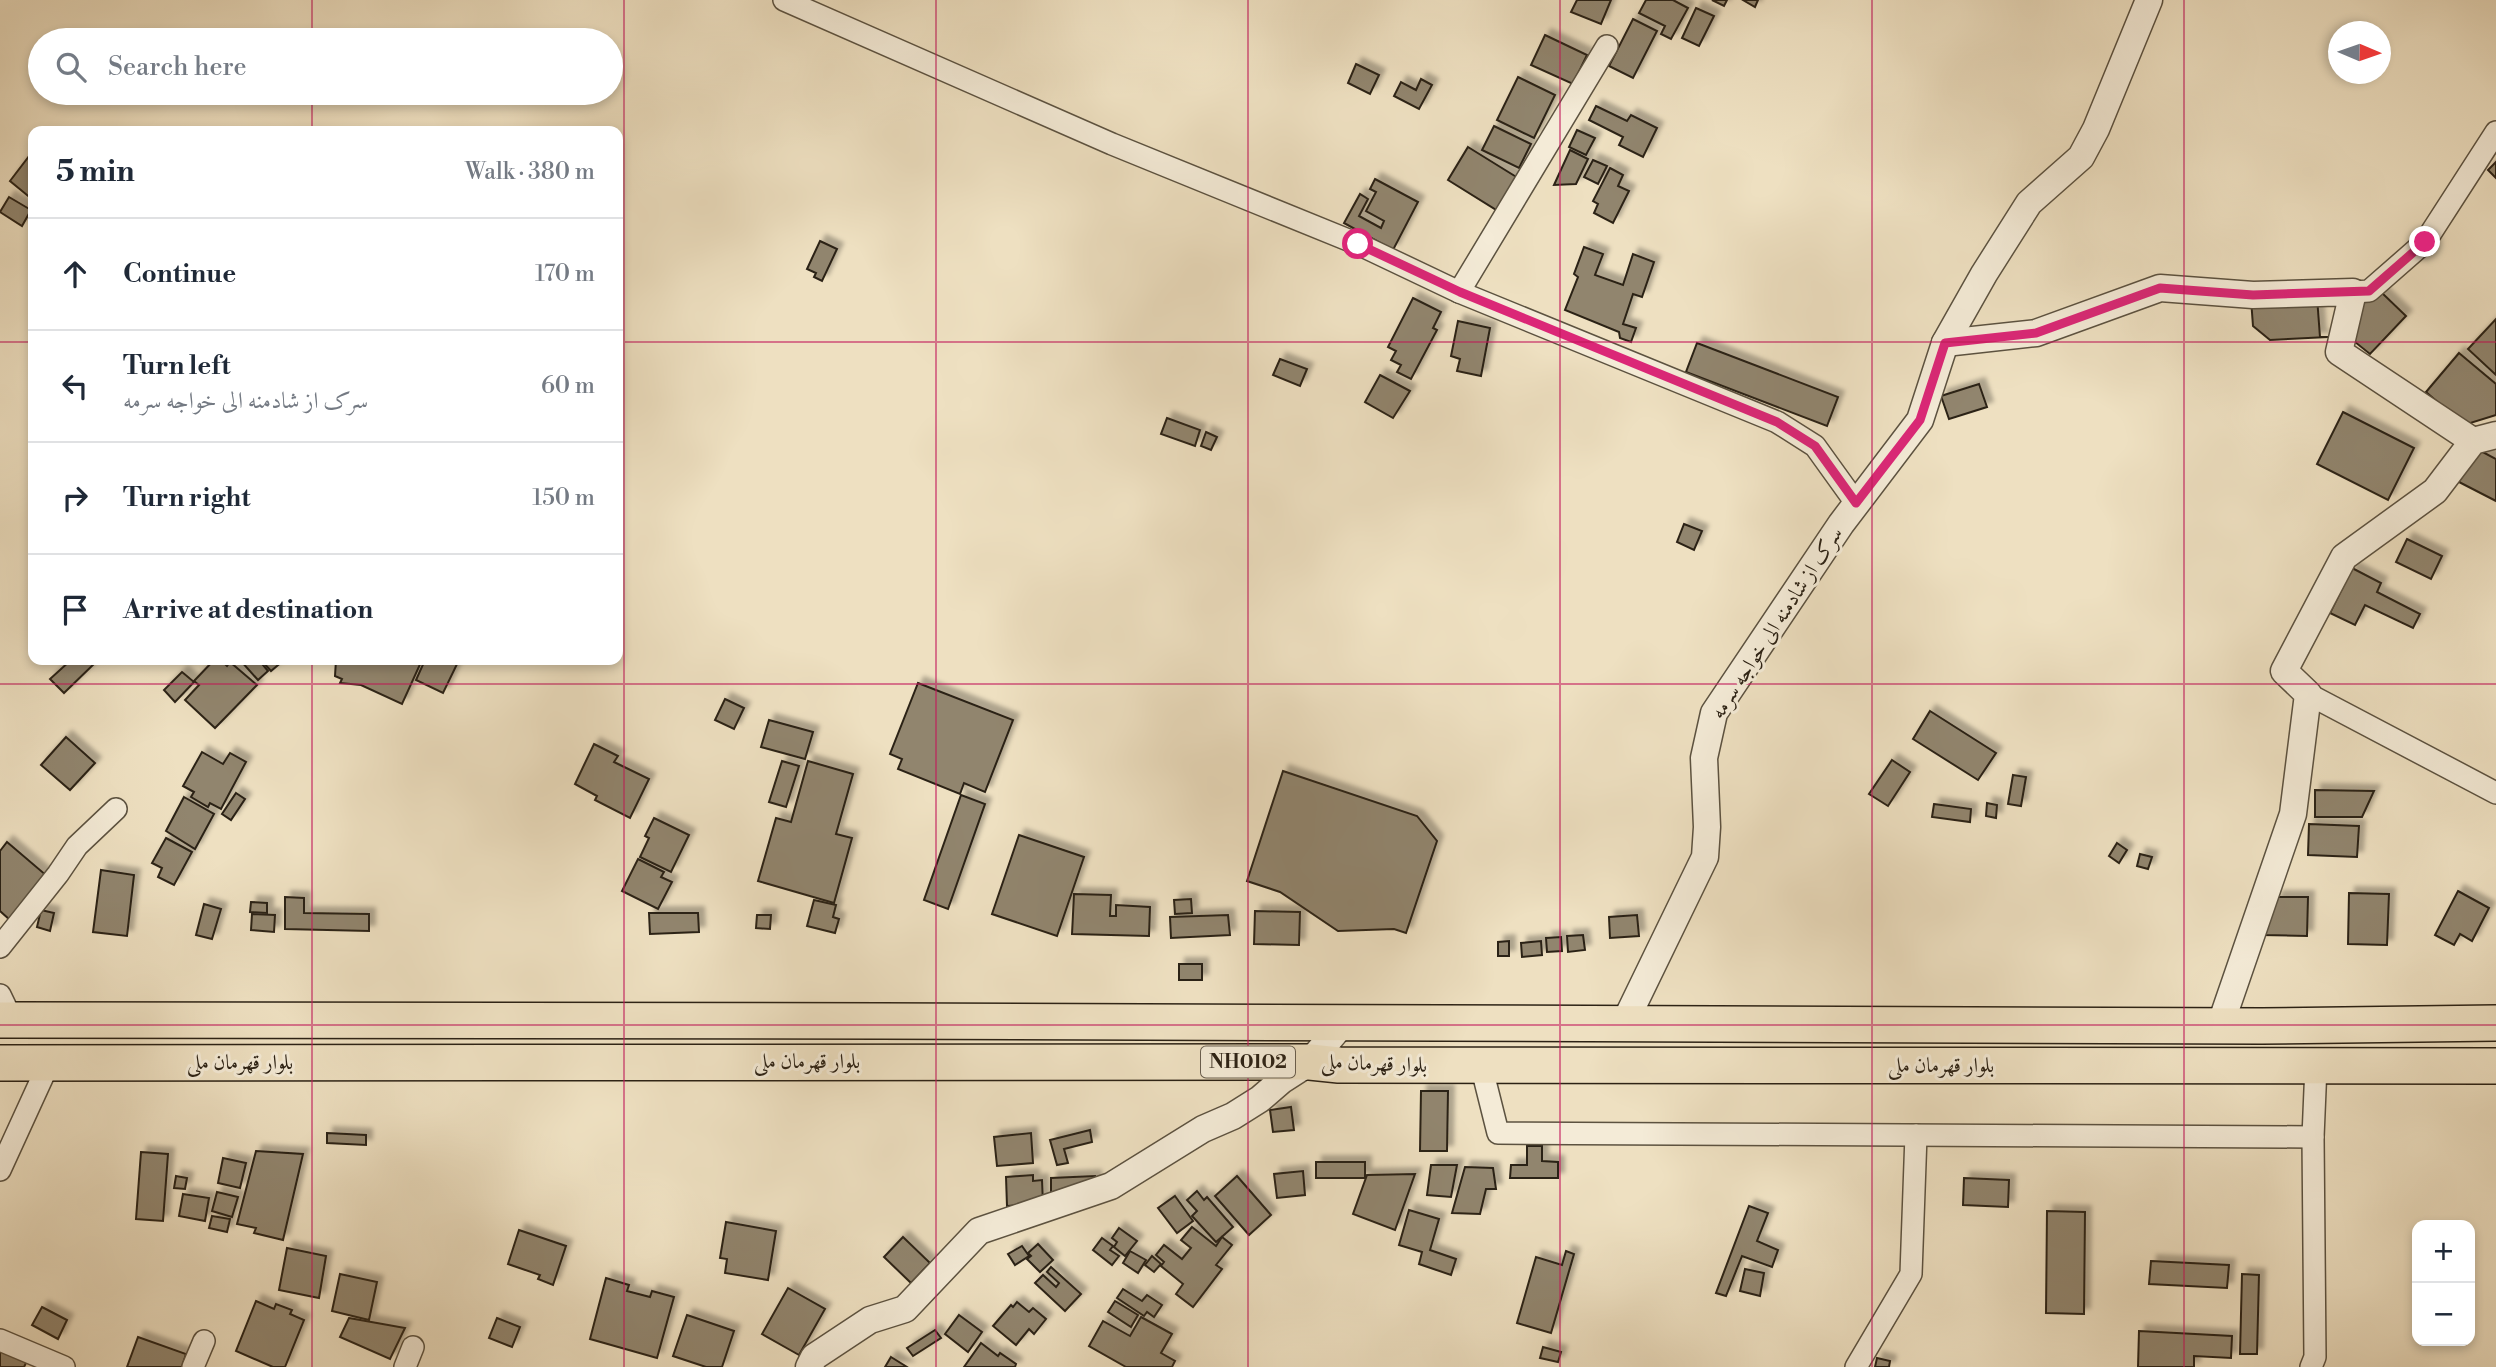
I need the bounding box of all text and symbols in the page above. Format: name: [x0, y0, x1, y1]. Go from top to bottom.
north arrow: [2328, 21, 2391, 84]
search box: [28, 28, 623, 105]
icon: search: [52, 48, 90, 86]
text: Search here: [108, 51, 247, 83]
text: 5 min: [56, 153, 135, 191]
text: Walk · 380 m: [465, 158, 595, 186]
route end: [2409, 226, 2440, 257]
route start: [1342, 228, 1373, 259]
icon: ahead: [56, 255, 94, 293]
text: Continue: [123, 258, 236, 290]
text: 170 m: [535, 260, 595, 288]
text: Turn left: [123, 350, 231, 382]
icon: left: [56, 367, 94, 405]
text: 60 m: [541, 372, 595, 400]
text: سرک از شادمنه الی خواجه سرمه: [123, 387, 368, 415]
icon: right: [56, 479, 94, 517]
text: Turn right: [123, 482, 251, 514]
text: 150 m: [532, 484, 595, 512]
street label: سرک از شادمنه الی خواجه سرمه: [1705, 522, 1849, 724]
icon: arrive: [56, 591, 94, 629]
text: Arrive at destination: [123, 594, 373, 626]
road number: NH0102: [1201, 1046, 1295, 1078]
street label: بلوار قهرمان ملی: [754, 1049, 860, 1077]
street label: بلوار قهرمان ملی: [1320, 1049, 1428, 1081]
street label: بلوار قهرمان ملی: [187, 1050, 293, 1078]
street label: بلوار قهرمان ملی: [1888, 1053, 1994, 1081]
map controls: [2412, 1220, 2475, 1346]
button: +: [2412, 1220, 2475, 1283]
button: −: [2412, 1283, 2475, 1346]

